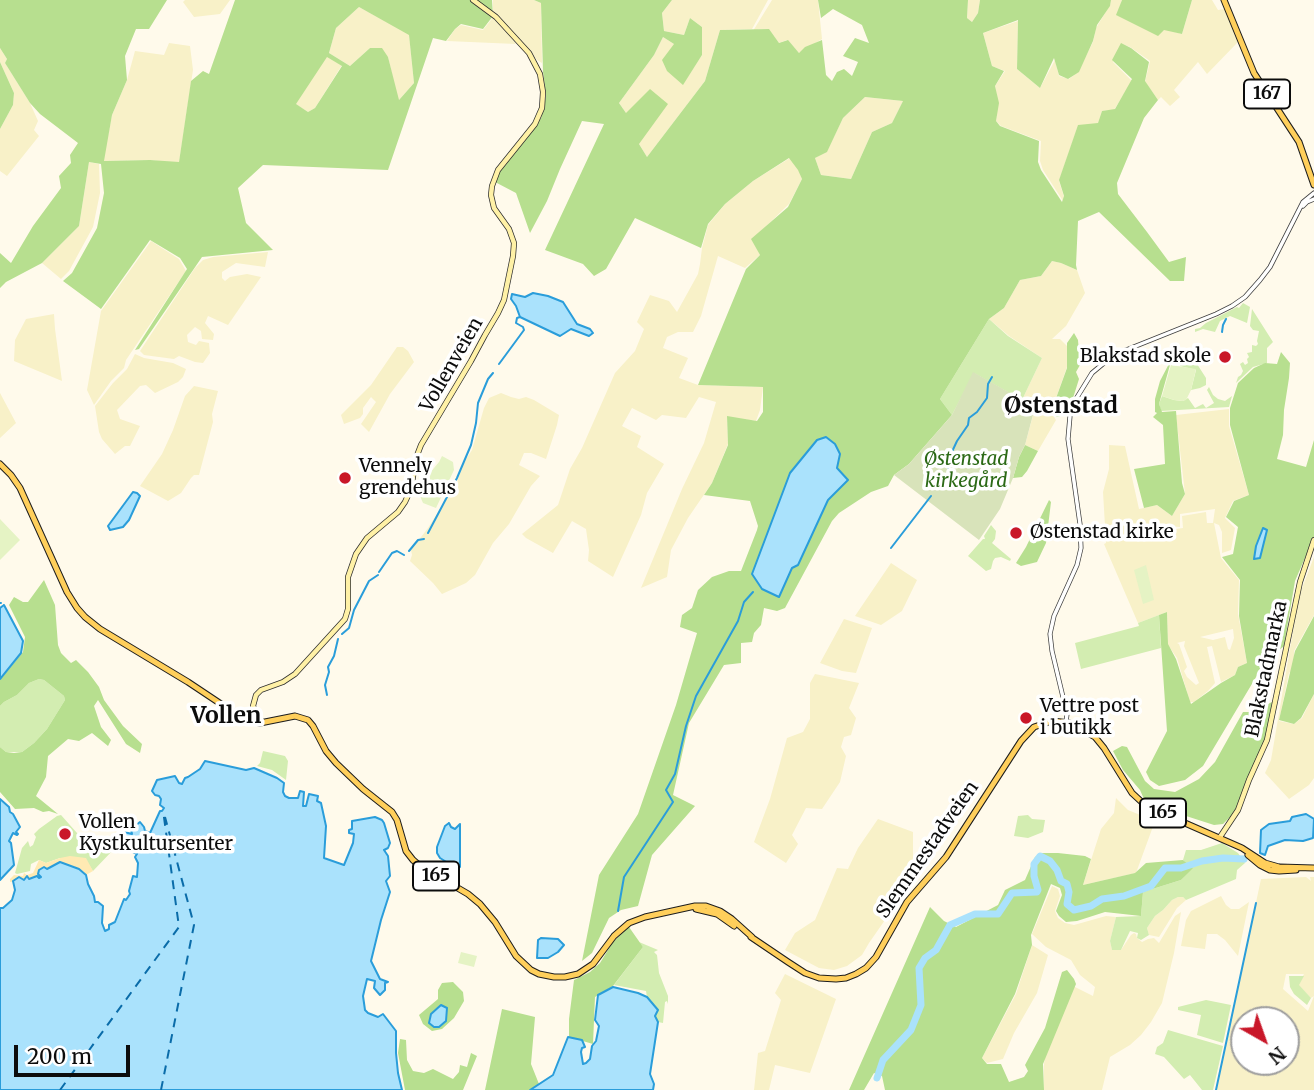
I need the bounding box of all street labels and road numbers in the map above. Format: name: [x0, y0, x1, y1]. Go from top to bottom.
road number: 167: [1244, 80, 1290, 108]
street label: Vollenveien: [416, 314, 488, 416]
street label: Blakstadmarka: [1241, 599, 1293, 739]
street label: Slemmestadveien: [872, 777, 984, 923]
road number: 165: [1140, 798, 1186, 828]
road number: 165: [413, 862, 459, 890]

